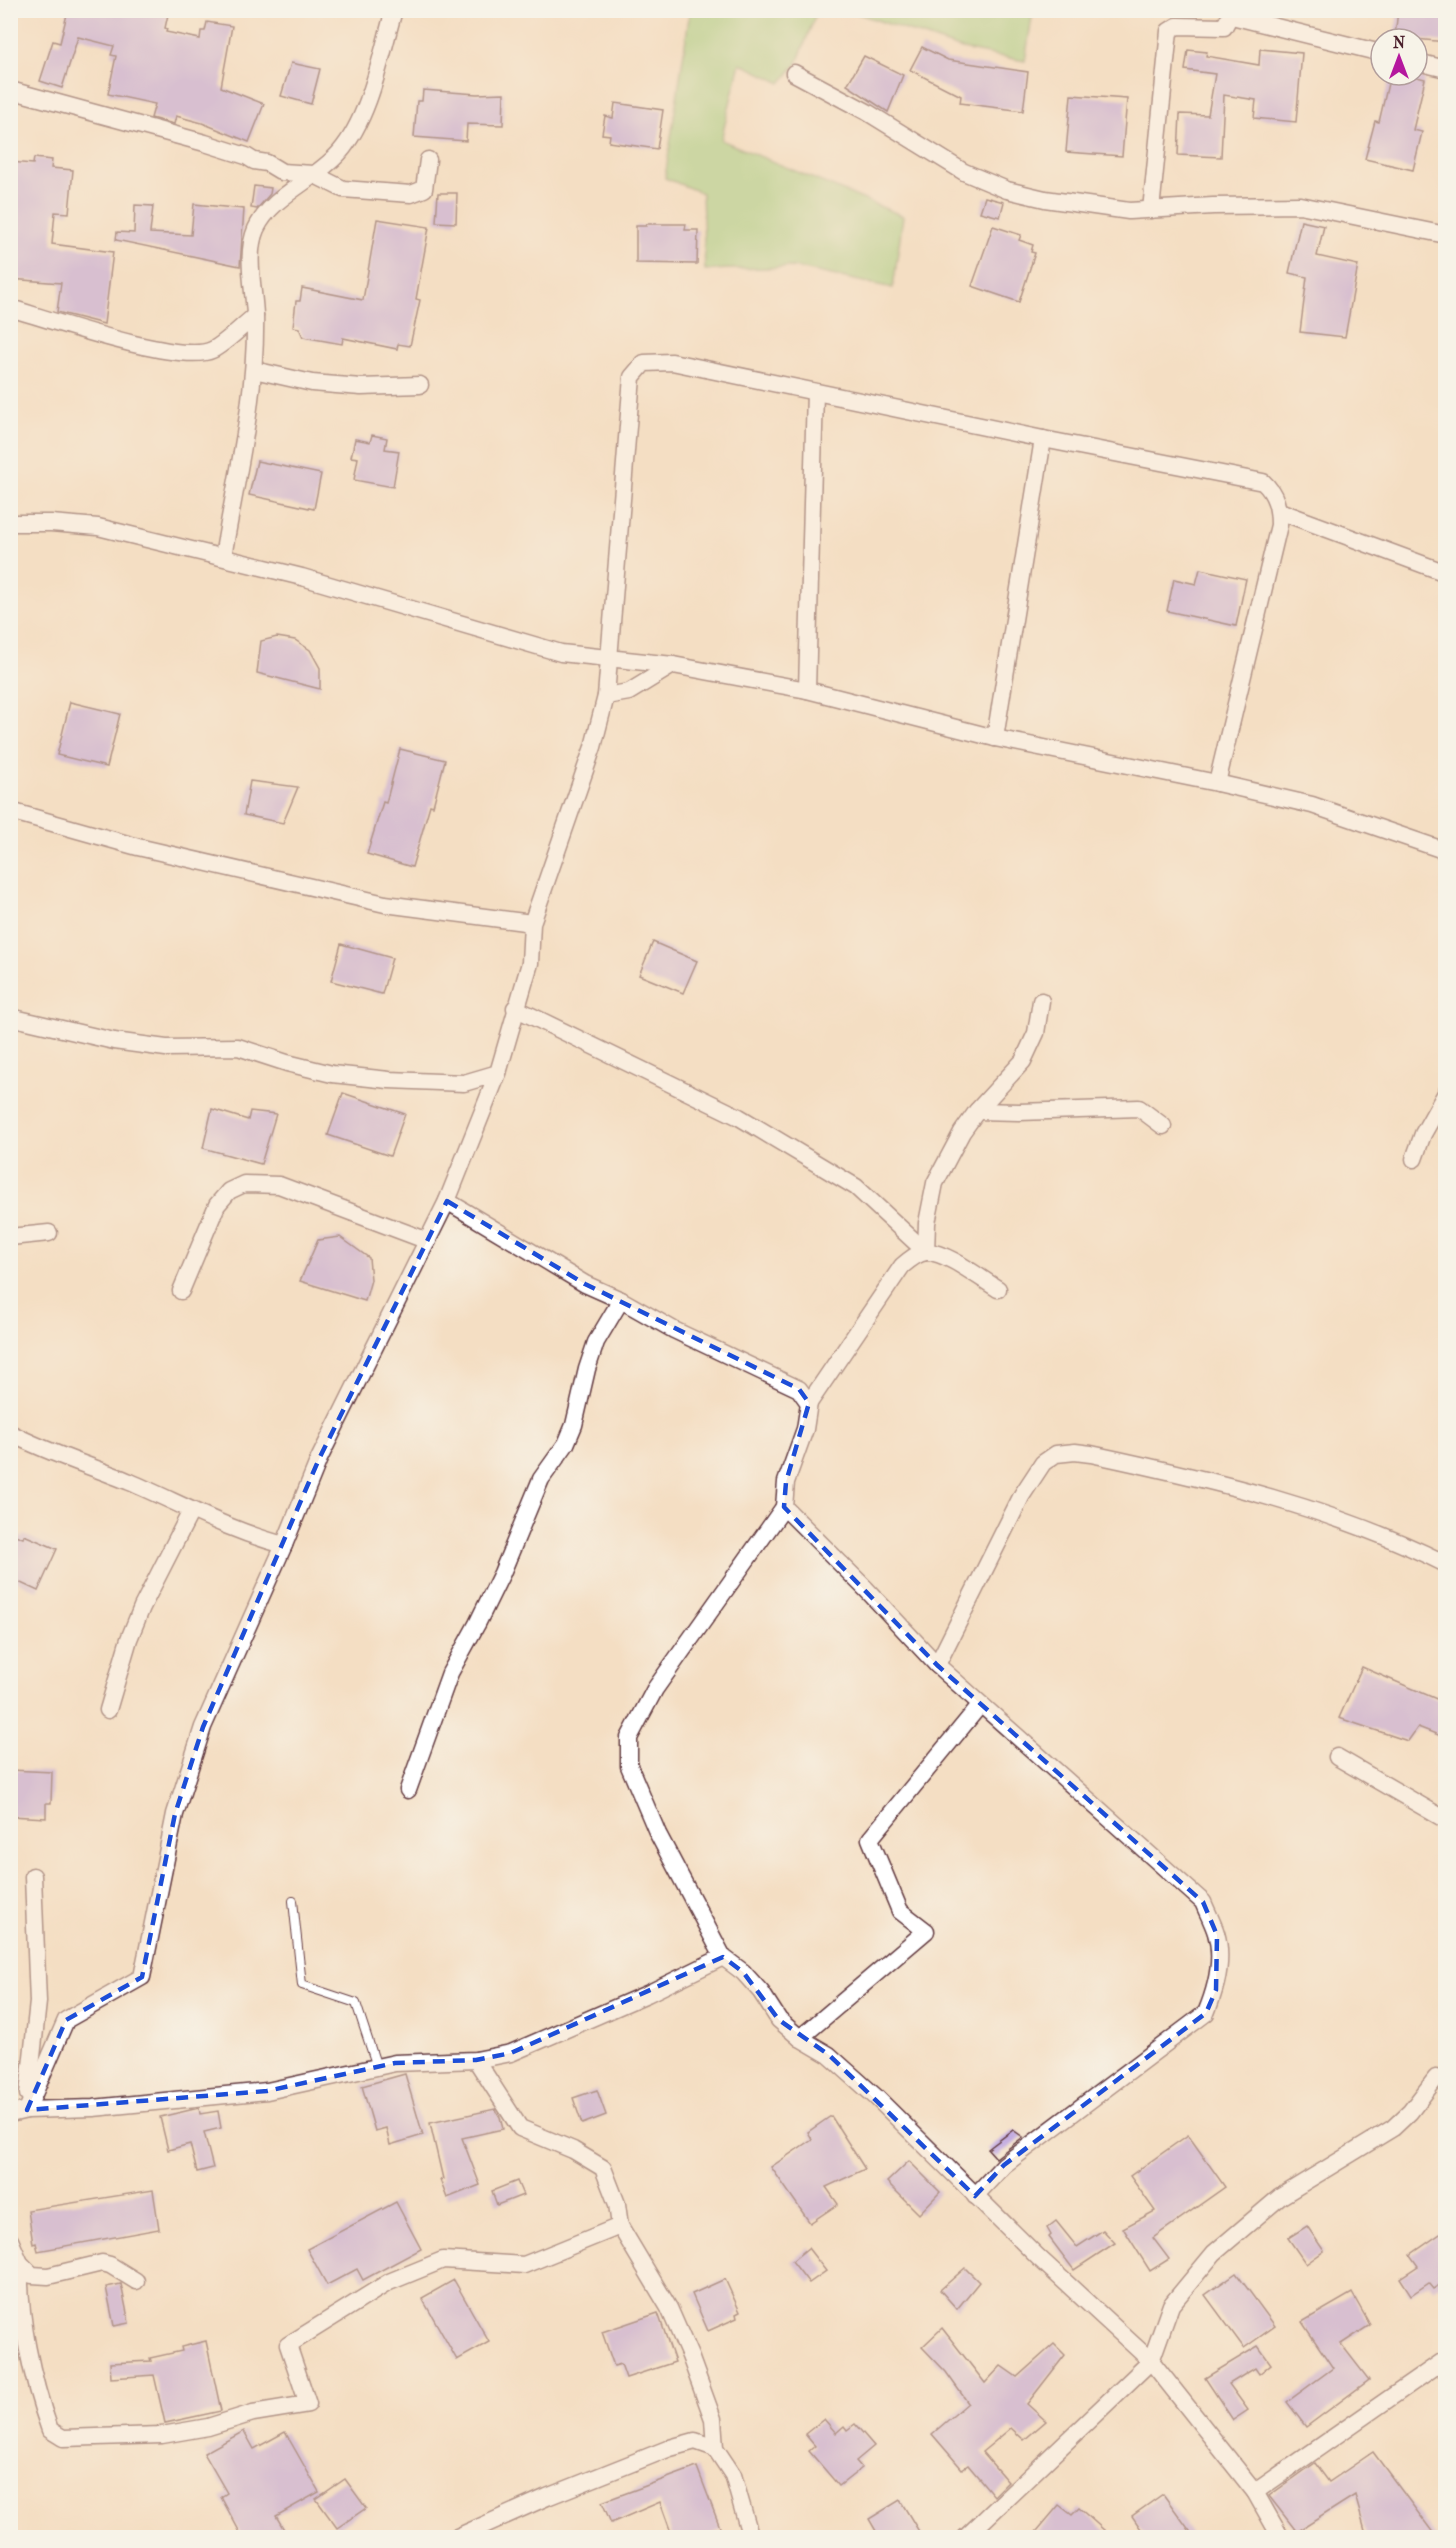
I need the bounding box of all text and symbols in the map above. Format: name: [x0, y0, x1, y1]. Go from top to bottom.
north arrow: [1369, 27, 1429, 87]
text: N: [1393, 33, 1406, 52]

